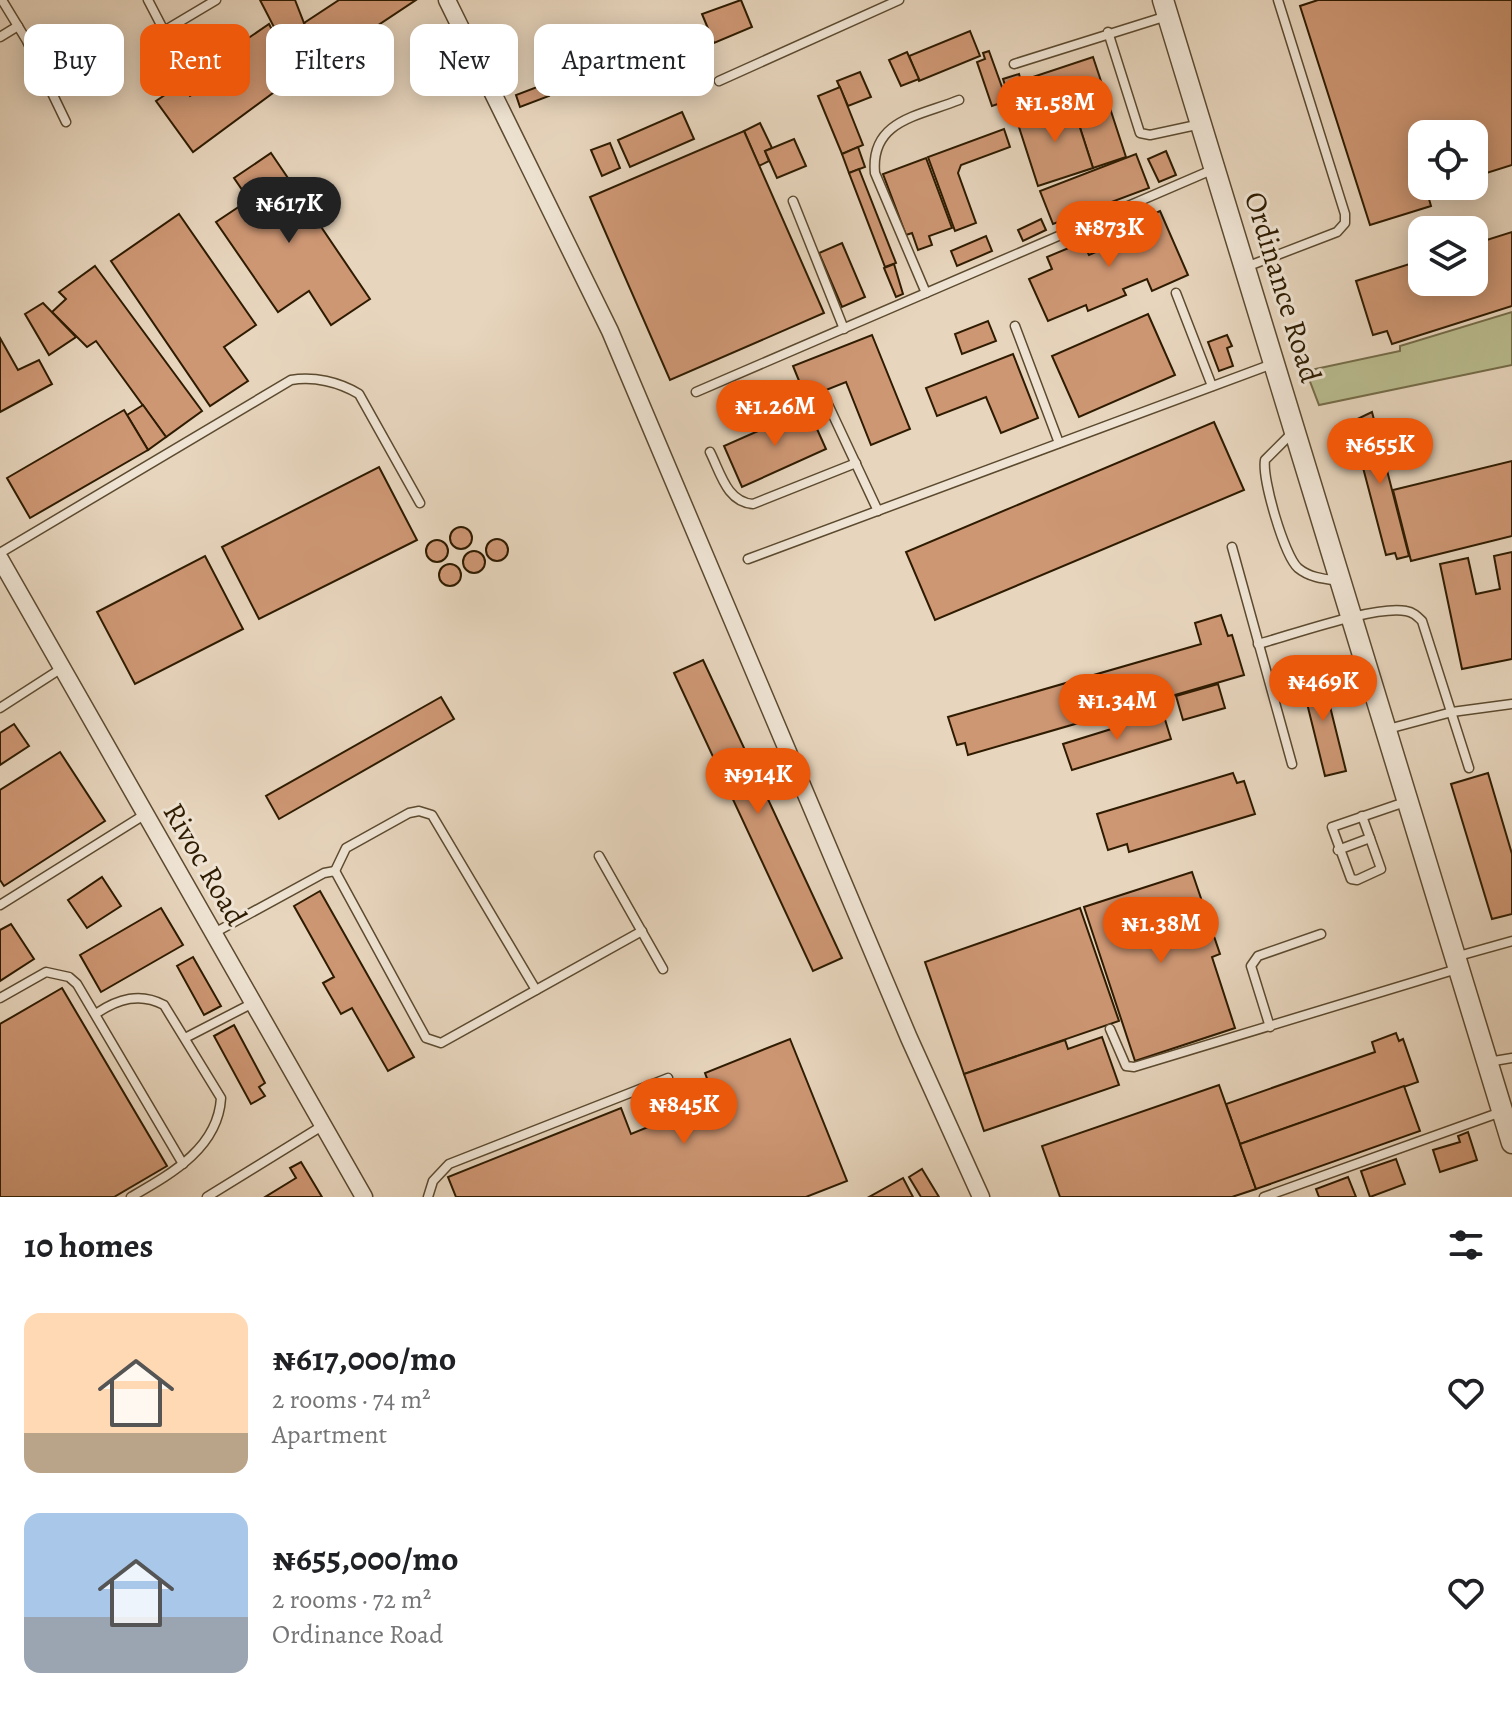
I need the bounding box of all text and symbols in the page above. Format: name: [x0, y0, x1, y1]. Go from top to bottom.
chip: Buy: [24, 24, 124, 96]
chip: Rent: [140, 24, 250, 96]
chip: Filters: [266, 24, 394, 96]
chip: New: [410, 24, 518, 96]
chip: Apartment: [534, 24, 714, 96]
pin: ₦1.58M: [990, 76, 1120, 144]
text: ₦1.58M: [1015, 84, 1095, 119]
map controls: [1408, 120, 1488, 296]
button: locate: [1408, 120, 1488, 200]
pin: ₦617K: [233, 177, 345, 245]
text: ₦617K: [255, 185, 323, 220]
street label: Ordinance Road: [1235, 187, 1331, 388]
pin: ₦873K: [1053, 201, 1165, 269]
text: ₦873K: [1074, 209, 1144, 244]
button: layers: [1408, 216, 1488, 296]
pin: ₦1.26M: [710, 380, 840, 448]
text: ₦1.26M: [734, 388, 816, 423]
pin: ₦655K: [1324, 418, 1436, 486]
text: ₦655K: [1345, 426, 1415, 461]
pin: ₦469K: [1267, 655, 1379, 723]
text: ₦469K: [1287, 663, 1359, 698]
pin: ₦1.34M: [1052, 674, 1182, 742]
text: ₦1.34M: [1077, 682, 1157, 717]
pin: ₦914K: [702, 748, 814, 816]
text: ₦914K: [723, 756, 793, 791]
street label: Rivoc Road: [154, 795, 257, 933]
pin: ₦1.38M: [1096, 897, 1226, 965]
text: ₦1.38M: [1121, 905, 1201, 940]
pin: ₦845K: [628, 1078, 740, 1146]
text: ₦845K: [648, 1086, 720, 1121]
text: 10 homes: [24, 1222, 153, 1269]
icon: filters: [1444, 1223, 1488, 1267]
text: ₦617,000/mo: [272, 1335, 456, 1382]
icon: home: [88, 1345, 184, 1441]
icon: heart: [1444, 1371, 1488, 1415]
text: 2 rooms · 74 m²: [272, 1382, 431, 1417]
text: Apartment: [272, 1417, 387, 1452]
text: ₦655,000/mo: [272, 1535, 459, 1582]
icon: home: [88, 1545, 184, 1641]
icon: heart: [1444, 1571, 1488, 1615]
text: 2 rooms · 72 m²: [272, 1582, 431, 1617]
text: Ordinance Road: [272, 1617, 443, 1652]

